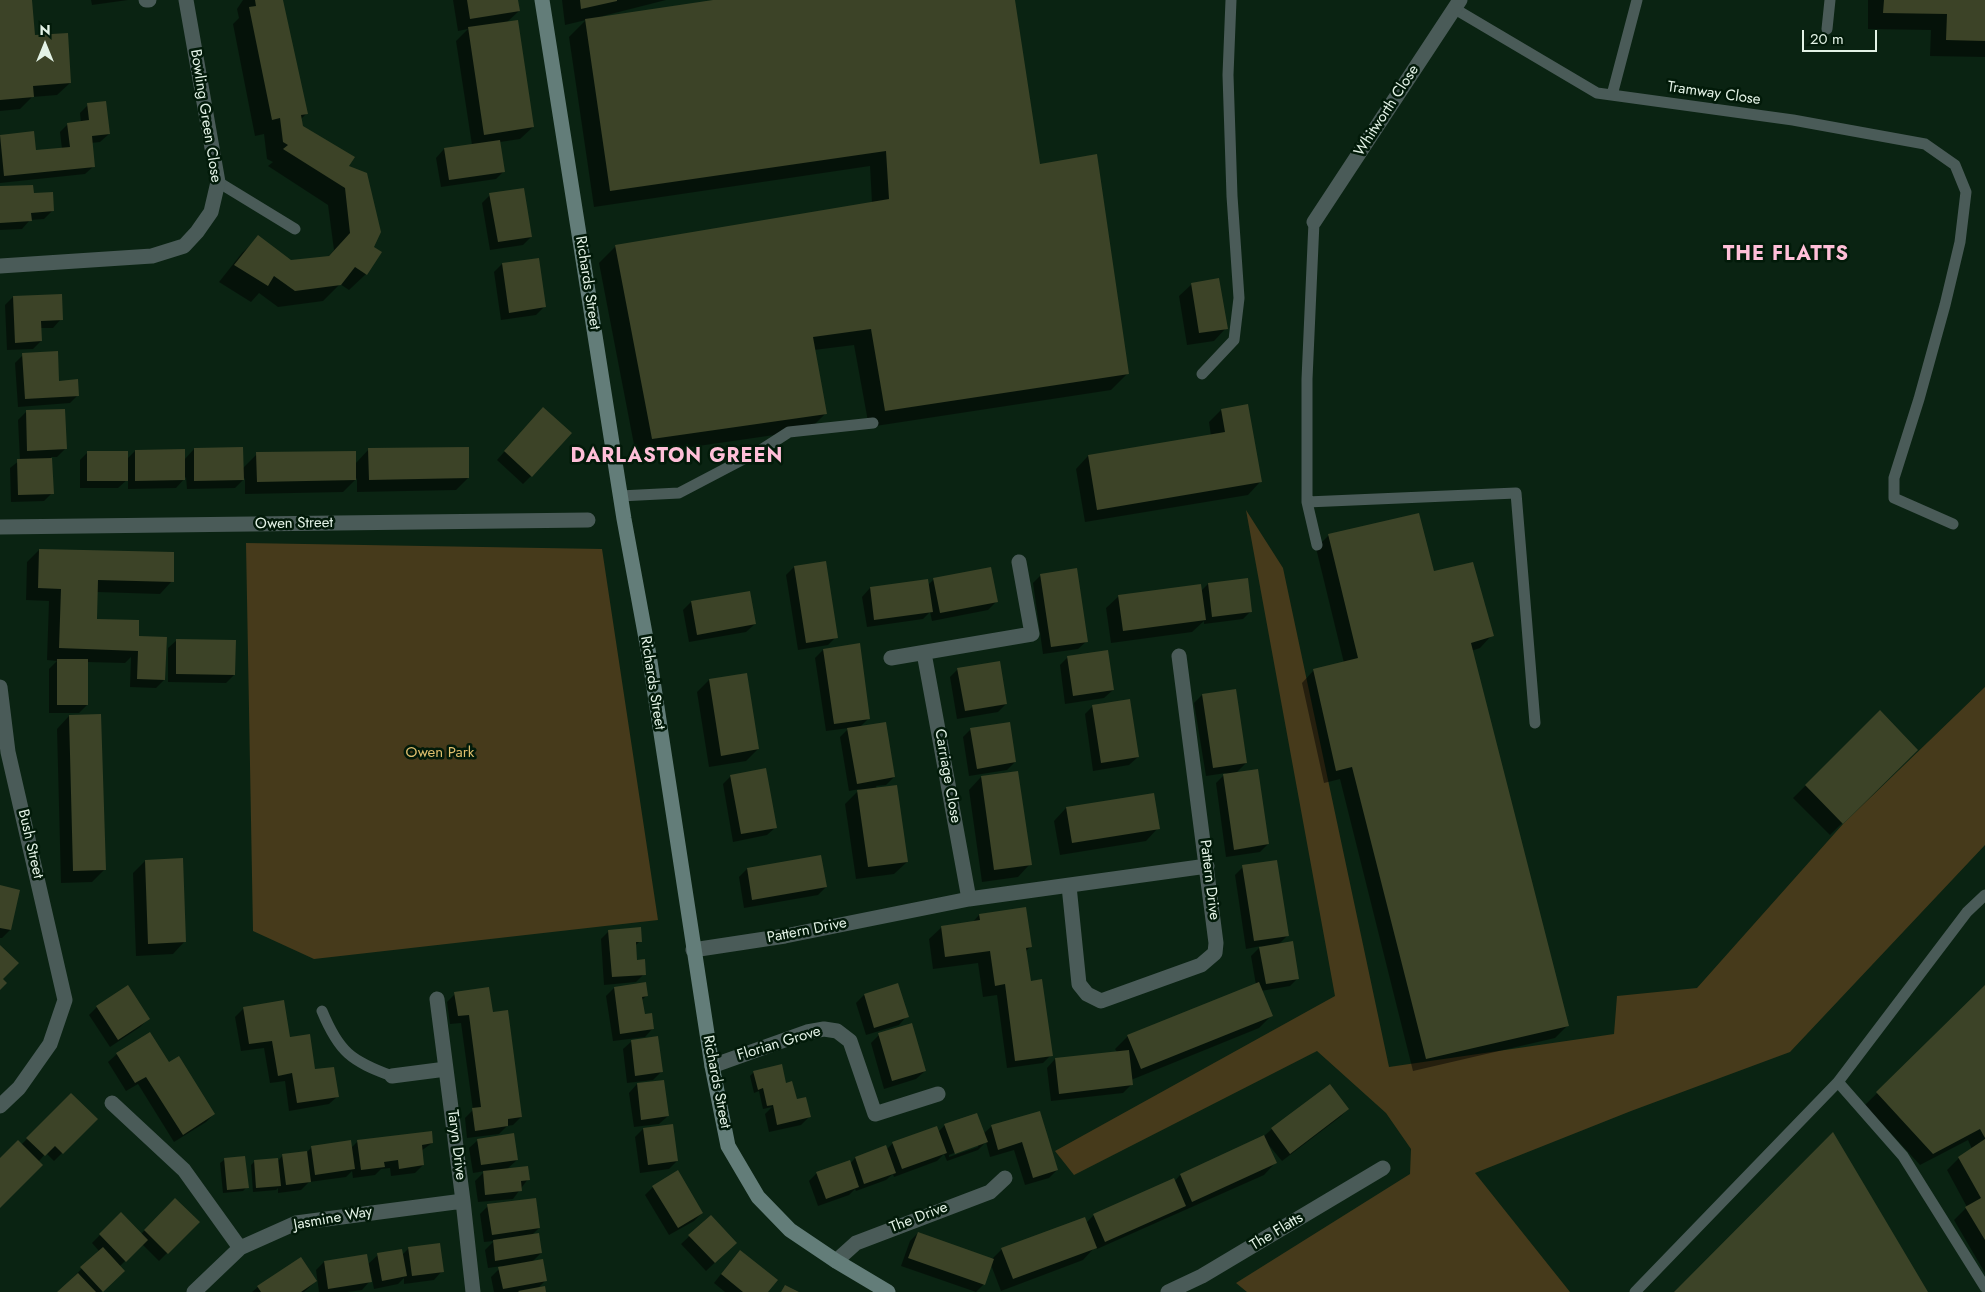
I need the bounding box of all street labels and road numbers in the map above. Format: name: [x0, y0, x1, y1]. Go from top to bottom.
street label: Bowling Green Close: [186, 48, 224, 184]
street label: Whitworth Close: [1351, 62, 1423, 160]
street label: Tramway Close: [1666, 79, 1762, 109]
street label: Richards Street: [571, 235, 603, 331]
street label: Owen Street: [255, 514, 333, 534]
street label: Richards Street: [636, 635, 668, 731]
street label: Carriage Close: [930, 727, 964, 825]
street label: Bush Street: [13, 808, 47, 880]
street label: Pattern Drive: [1195, 839, 1223, 921]
street label: Pattern Drive: [766, 914, 848, 948]
street label: Florian Grove: [735, 1023, 823, 1065]
street label: Richards Street: [698, 1034, 734, 1130]
street label: Taryn Drive: [443, 1109, 469, 1181]
street label: The Drive: [888, 1199, 950, 1237]
street label: Jasmine Way: [292, 1203, 374, 1235]
street label: The Flatts: [1247, 1209, 1307, 1255]

